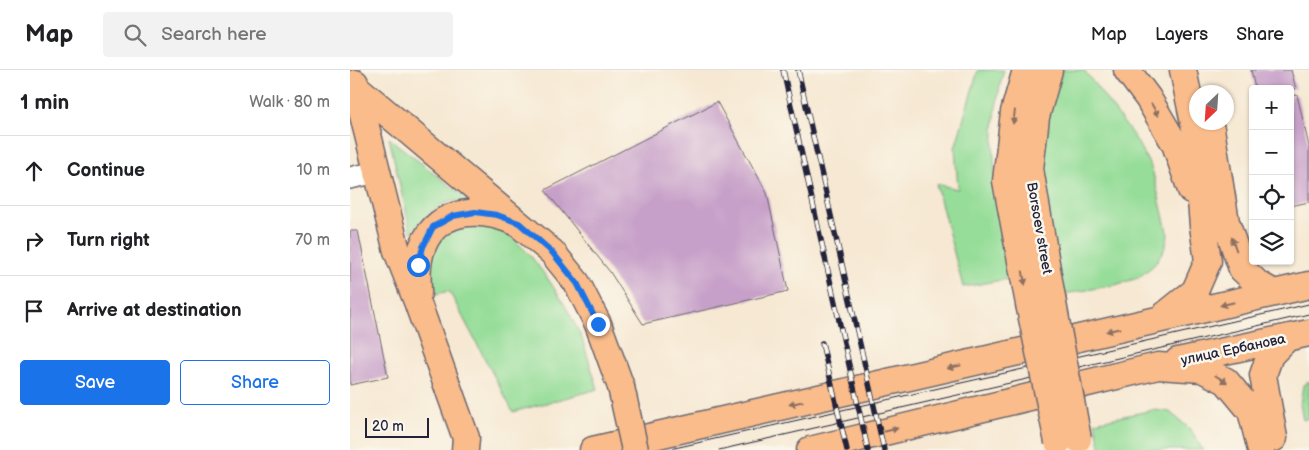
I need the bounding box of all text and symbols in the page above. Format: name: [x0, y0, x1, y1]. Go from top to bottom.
search box: [103, 12, 453, 57]
text: Map: [25, 20, 73, 49]
icon: search: [121, 21, 149, 49]
text: Search here: [161, 23, 267, 46]
text: Map: [1091, 24, 1127, 45]
text: Layers: [1155, 24, 1208, 45]
text: Share: [1236, 24, 1284, 45]
north arrow: [1189, 85, 1234, 130]
map controls: [1249, 85, 1294, 265]
button: +: [1249, 85, 1294, 130]
text: 1 min: [20, 90, 69, 115]
text: Walk · 80 m: [249, 93, 330, 112]
one-way arrow: [1150, 104, 1159, 117]
one-way arrow: [1010, 110, 1018, 126]
button: −: [1249, 130, 1294, 175]
icon: ahead: [20, 157, 48, 185]
text: Continue: [67, 159, 145, 182]
text: 10 m: [297, 161, 330, 180]
button: locate: [1249, 175, 1294, 220]
street label: Borsoev street: [1023, 181, 1056, 276]
button: layers: [1249, 220, 1294, 265]
icon: right: [20, 227, 48, 255]
text: Turn right: [67, 229, 150, 252]
text: 70 m: [295, 231, 330, 250]
one-way arrow: [1230, 236, 1238, 251]
route start: [407, 254, 430, 277]
one-way arrow: [1020, 270, 1028, 285]
icon: arrive: [20, 297, 48, 325]
text: Arrive at destination: [67, 299, 242, 322]
one-way arrow: [1219, 300, 1234, 308]
route end: [587, 313, 610, 336]
one-way arrow: [1105, 326, 1120, 334]
street label: улица Ербанова: [1179, 330, 1288, 369]
button: Save: [20, 360, 170, 405]
button: Share: [180, 360, 330, 405]
one-way arrow: [947, 363, 962, 371]
one-way arrow: [1215, 375, 1228, 384]
one-way arrow: [788, 399, 803, 407]
scale bar: [365, 415, 429, 438]
text: 20 m: [372, 418, 404, 435]
one-way arrow: [883, 426, 898, 434]

